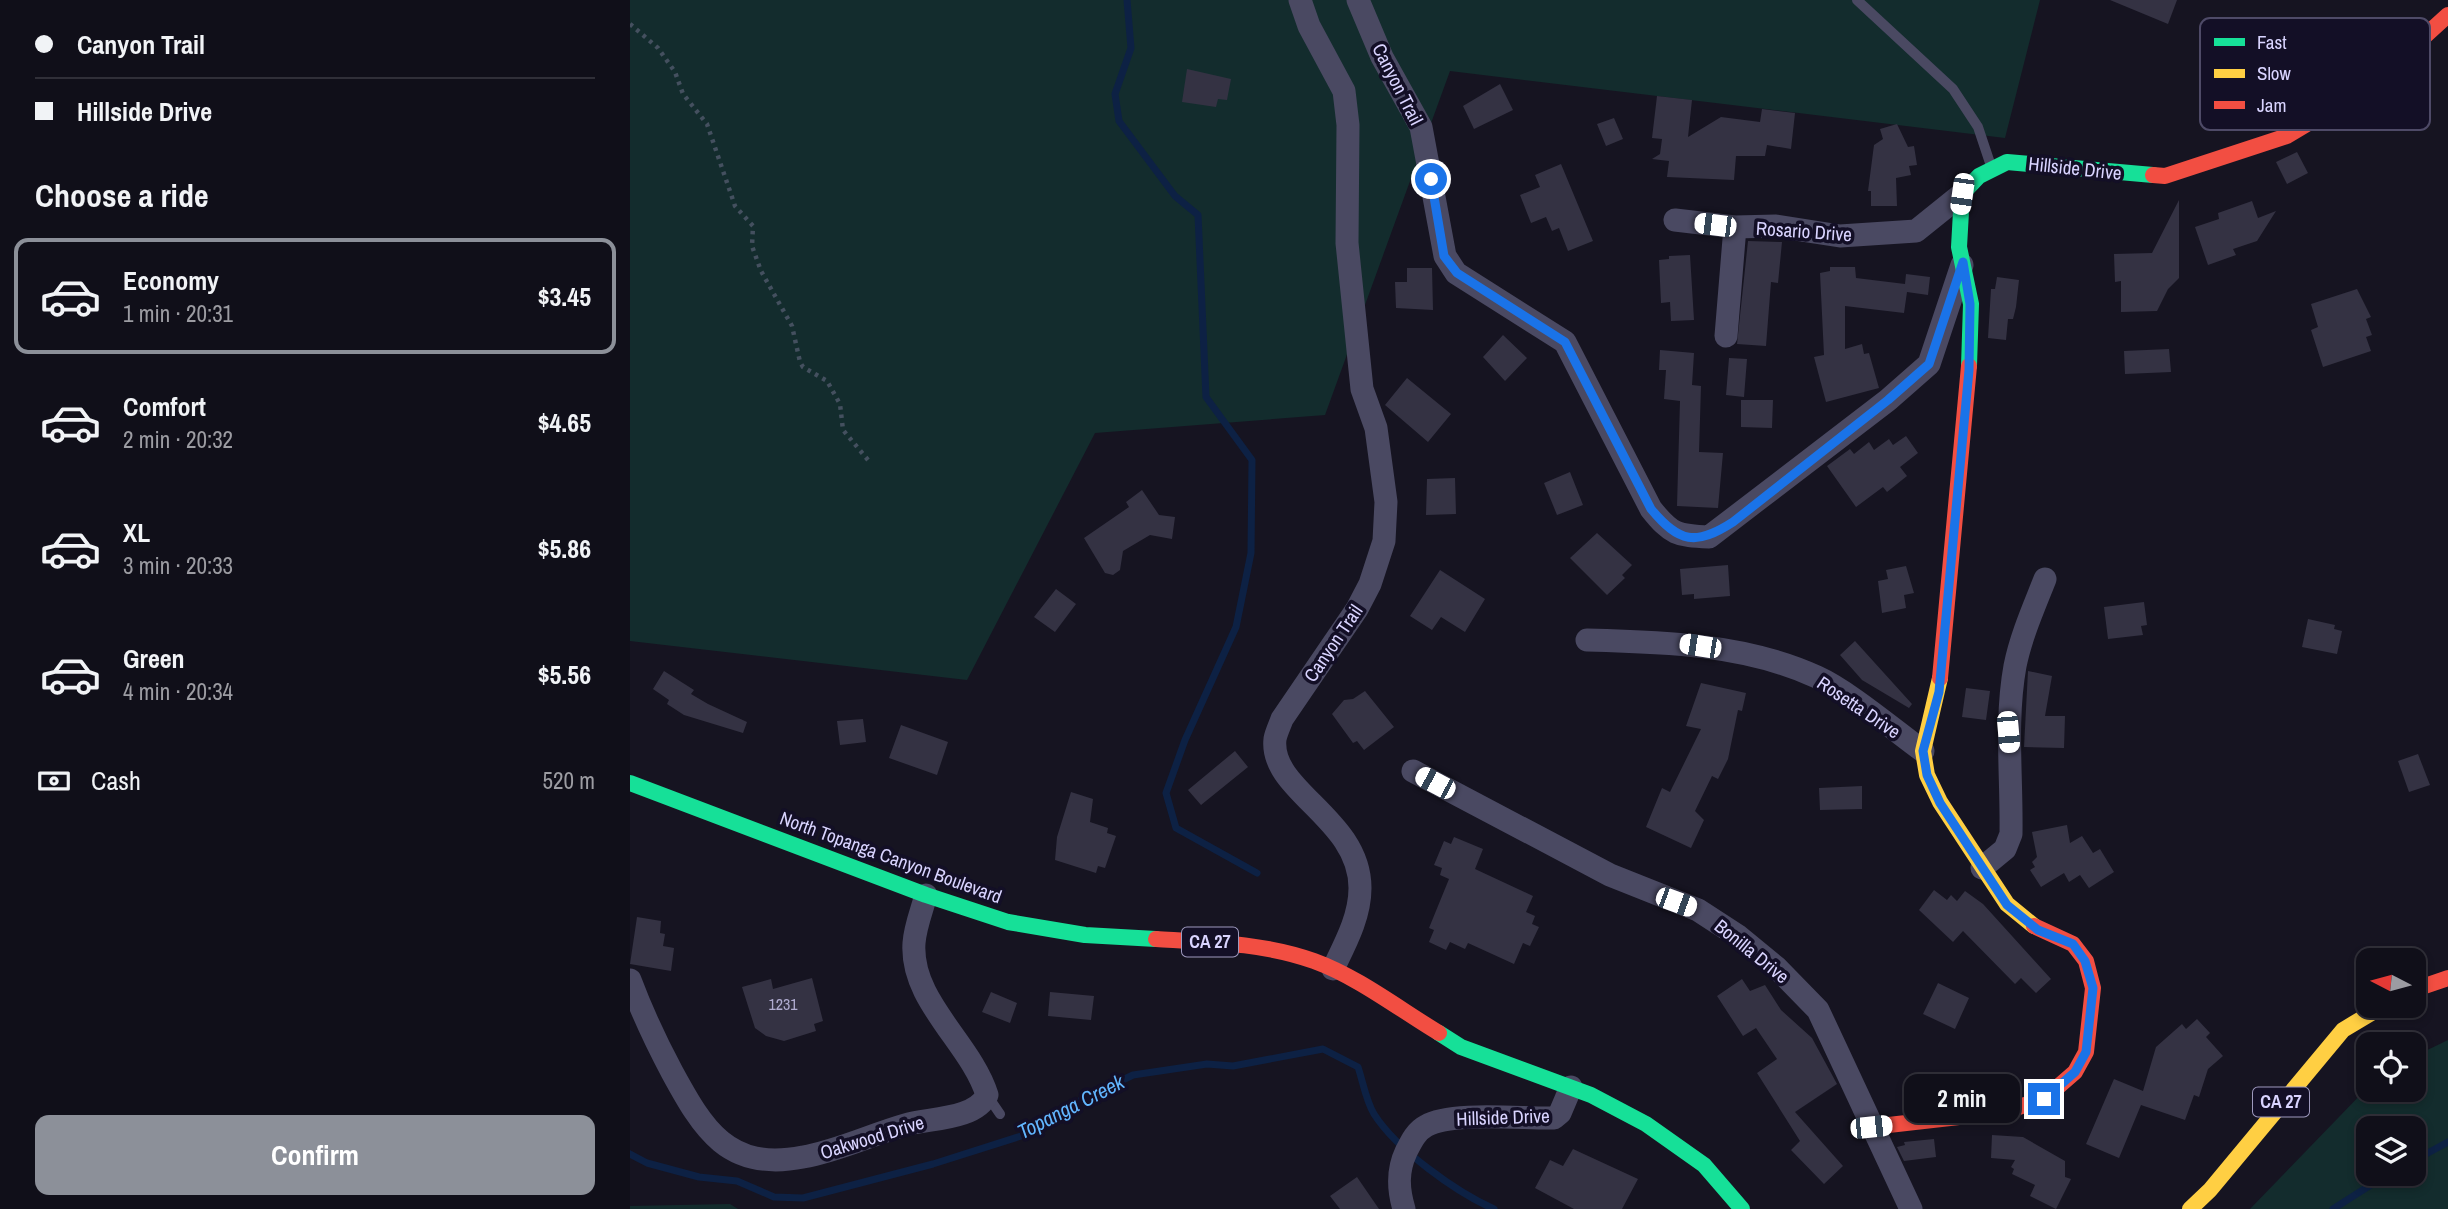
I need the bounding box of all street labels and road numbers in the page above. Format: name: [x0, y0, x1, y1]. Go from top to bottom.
street label: Canyon Trail: [1366, 39, 1430, 129]
street label: Hillside Drive: [2027, 150, 2123, 186]
street label: Rosario Drive: [1755, 215, 1853, 247]
street label: Canyon Trail: [1298, 599, 1368, 687]
street label: Rosetta Drive: [1812, 670, 1906, 744]
street label: North Topanga Canyon Boulevard: [776, 805, 1006, 909]
street label: Bonilla Drive: [1709, 913, 1795, 989]
road number: CA 27: [1182, 928, 1238, 957]
road number: CA 27: [2253, 1087, 2309, 1116]
street label: Hillside Drive: [1456, 1102, 1550, 1132]
street label: Oakwood Drive: [817, 1109, 927, 1165]

